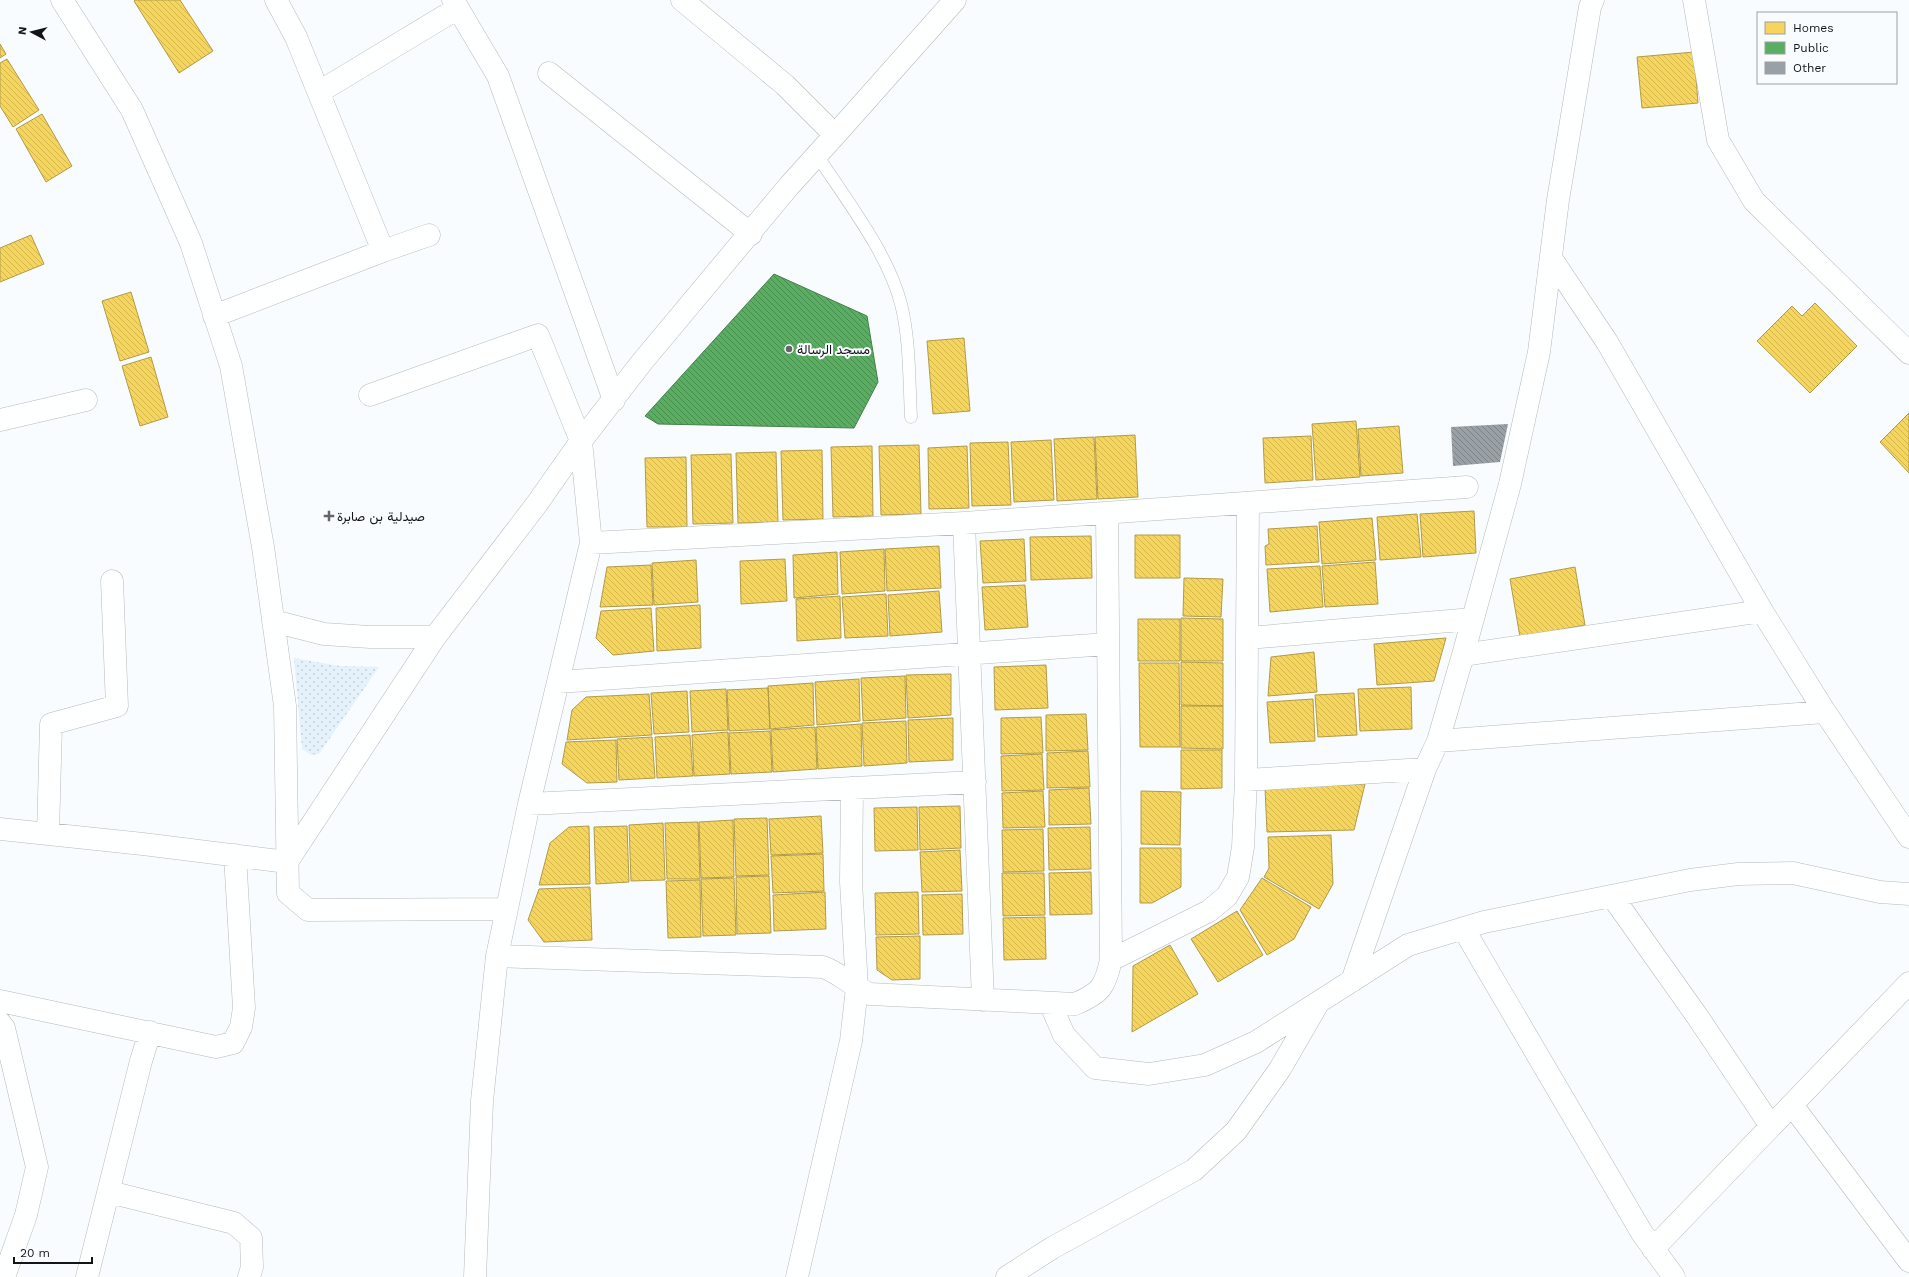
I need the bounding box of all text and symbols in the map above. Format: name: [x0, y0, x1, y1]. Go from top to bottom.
north arrow: [12, 12, 52, 52]
legend: [1757, 12, 1897, 84]
text: Homes: [1793, 21, 1834, 35]
text: N: [16, 26, 30, 36]
text: Public: [1793, 41, 1829, 55]
text: Other: [1793, 61, 1826, 75]
place label: مسجد الرسالة: [797, 342, 870, 358]
marker: مسجد الرسالة: [784, 344, 794, 354]
place label: صيدلية بن صابرة: [337, 509, 425, 525]
marker: صيدلية بن صابرة: [324, 511, 334, 521]
scale bar: [14, 1239, 92, 1265]
text: 20 m: [20, 1246, 50, 1260]

